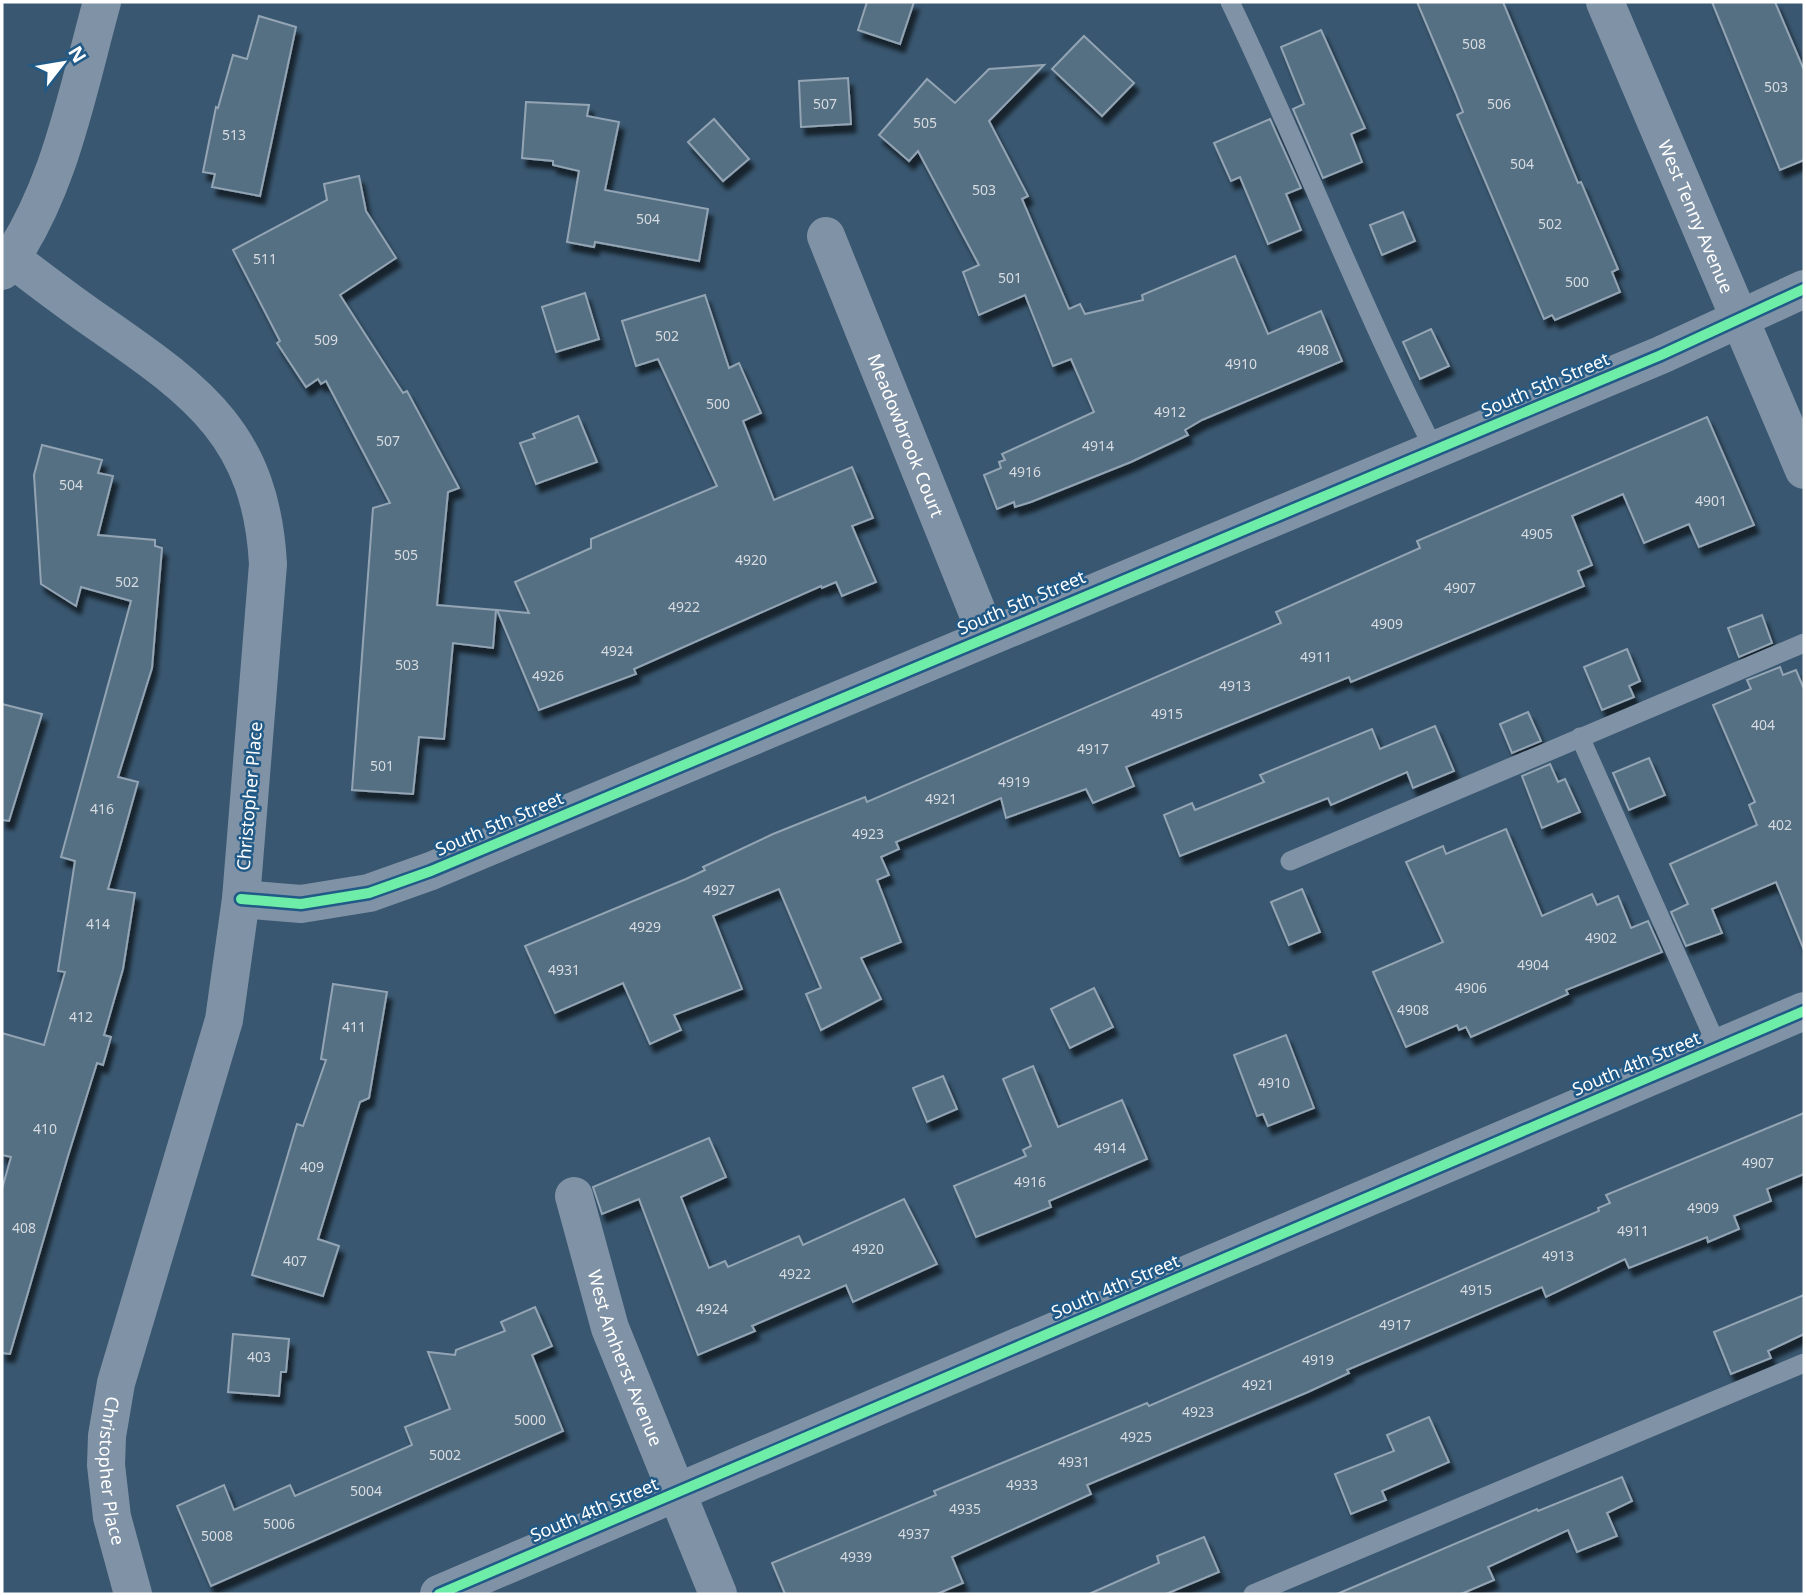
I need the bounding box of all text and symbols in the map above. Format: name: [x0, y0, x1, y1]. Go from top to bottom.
north arrow: [28, 28, 98, 98]
house number: 508: [1462, 34, 1486, 53]
text: N: [62, 41, 93, 68]
house number: 503: [1764, 77, 1788, 96]
house number: 507: [813, 94, 837, 113]
house number: 506: [1487, 94, 1511, 113]
house number: 505: [913, 113, 937, 132]
house number: 513: [222, 125, 246, 144]
street label: West Tenny Avenue: [1653, 136, 1739, 297]
house number: 504: [1510, 154, 1534, 173]
house number: 503: [972, 180, 996, 199]
house number: 504: [636, 209, 660, 228]
house number: 502: [1538, 214, 1562, 233]
house number: 511: [253, 249, 277, 268]
house number: 501: [998, 268, 1022, 287]
house number: 500: [1565, 272, 1589, 291]
house number: 502: [655, 326, 679, 345]
house number: 509: [314, 330, 338, 349]
house number: 4908: [1297, 340, 1329, 359]
street label: South 5th Street: [1477, 346, 1613, 422]
street label: Meadowbrook Court: [863, 350, 950, 521]
house number: 4910: [1225, 354, 1257, 373]
house number: 500: [706, 394, 730, 413]
house number: 4912: [1154, 402, 1186, 421]
house number: 507: [376, 431, 400, 450]
house number: 4914: [1082, 436, 1114, 455]
house number: 4916: [1009, 462, 1041, 481]
house number: 504: [59, 475, 83, 494]
house number: 4901: [1695, 491, 1727, 510]
house number: 4905: [1521, 524, 1553, 543]
house number: 505: [394, 545, 418, 564]
house number: 4920: [735, 550, 767, 569]
street label: South 5th Street: [953, 564, 1089, 640]
house number: 502: [115, 572, 139, 591]
house number: 4907: [1444, 578, 1476, 597]
house number: 4922: [668, 597, 700, 616]
house number: 4909: [1371, 614, 1403, 633]
house number: 4924: [601, 641, 633, 660]
house number: 4911: [1300, 647, 1332, 666]
house number: 503: [395, 655, 419, 674]
house number: 4926: [532, 666, 564, 685]
house number: 4913: [1219, 676, 1251, 695]
house number: 4915: [1151, 704, 1183, 723]
house number: 404: [1751, 715, 1775, 734]
street label: Christopher Place: [231, 720, 267, 872]
house number: 4917: [1077, 739, 1109, 758]
house number: 501: [370, 756, 394, 775]
house number: 4919: [998, 772, 1030, 791]
street label: South 5th Street: [431, 785, 567, 861]
house number: 4921: [925, 789, 957, 808]
house number: 416: [90, 799, 114, 818]
house number: 402: [1768, 815, 1792, 834]
house number: 4923: [852, 824, 884, 843]
house number: 4927: [703, 880, 735, 899]
house number: 414: [86, 914, 110, 933]
house number: 4929: [629, 917, 661, 936]
house number: 4902: [1585, 928, 1617, 947]
house number: 4904: [1517, 955, 1549, 974]
house number: 4931: [548, 960, 580, 979]
house number: 4906: [1455, 978, 1487, 997]
house number: 4908: [1397, 1000, 1429, 1019]
house number: 412: [69, 1007, 93, 1026]
house number: 411: [342, 1017, 366, 1036]
street label: South 4th Street: [1568, 1025, 1704, 1101]
house number: 4910: [1258, 1073, 1290, 1092]
house number: 410: [33, 1119, 57, 1138]
house number: 4914: [1094, 1138, 1126, 1157]
house number: 4907: [1742, 1153, 1774, 1172]
house number: 409: [300, 1157, 324, 1176]
house number: 4916: [1014, 1172, 1046, 1191]
house number: 4909: [1687, 1198, 1719, 1217]
house number: 408: [12, 1218, 36, 1237]
house number: 4911: [1617, 1221, 1649, 1240]
house number: 4920: [852, 1239, 884, 1258]
house number: 4913: [1542, 1246, 1574, 1265]
street label: South 4th Street: [1047, 1248, 1183, 1324]
house number: 407: [283, 1251, 307, 1270]
house number: 4922: [779, 1264, 811, 1283]
street label: West Amherst Avenue: [583, 1267, 669, 1450]
house number: 4915: [1460, 1280, 1492, 1299]
house number: 4924: [696, 1299, 728, 1318]
house number: 4917: [1379, 1315, 1411, 1334]
house number: 403: [247, 1347, 271, 1366]
house number: 4919: [1302, 1350, 1334, 1369]
house number: 4921: [1242, 1375, 1274, 1394]
street label: Christopher Place: [94, 1395, 131, 1548]
house number: 4923: [1182, 1402, 1214, 1421]
house number: 5000: [514, 1410, 546, 1429]
house number: 4925: [1120, 1427, 1152, 1446]
house number: 5002: [429, 1445, 461, 1464]
house number: 4931: [1058, 1452, 1090, 1471]
street label: South 4th Street: [526, 1471, 662, 1547]
house number: 4933: [1006, 1475, 1038, 1494]
house number: 5004: [350, 1481, 382, 1500]
house number: 4935: [949, 1499, 981, 1518]
house number: 5006: [263, 1514, 295, 1533]
house number: 4937: [898, 1524, 930, 1543]
house number: 5008: [201, 1526, 233, 1545]
house number: 4939: [840, 1547, 872, 1566]

